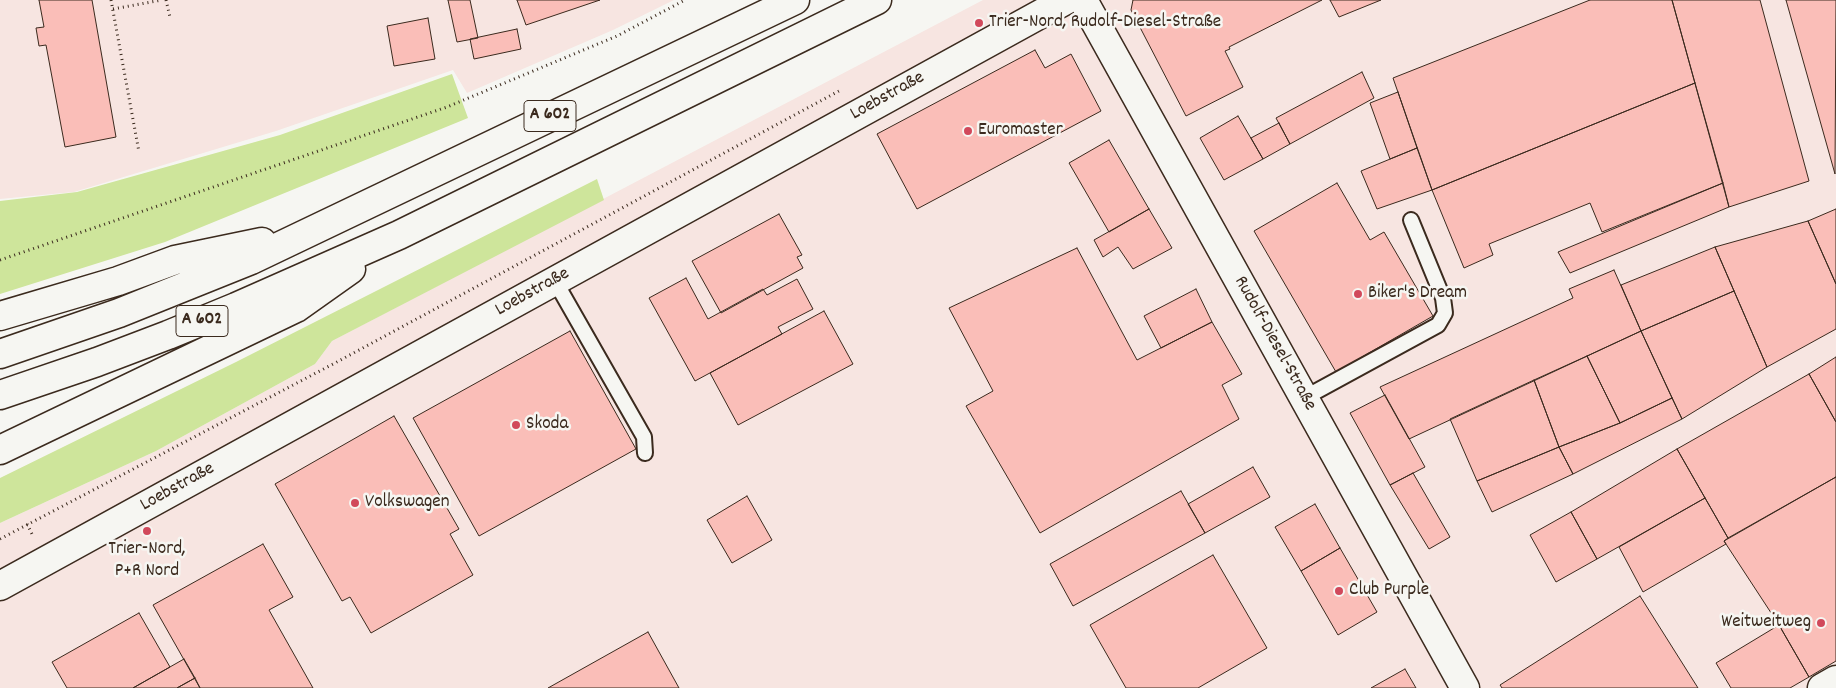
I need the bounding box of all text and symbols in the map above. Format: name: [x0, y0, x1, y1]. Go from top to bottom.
place label: Trier-Nord, Rudolf-Diesel-Straße: [989, 12, 1221, 34]
marker: Trier-Nord, Rudolf-Diesel-Straße: [973, 17, 985, 29]
street label: Loebstraße: [847, 67, 929, 127]
road number: A 602: [524, 100, 576, 132]
place label: Euromaster: [978, 120, 1063, 142]
marker: Euromaster: [962, 125, 974, 137]
street label: Loebstraße: [492, 263, 574, 323]
street label: Rudolf-Diesel-Straße: [1228, 273, 1320, 415]
place label: Biker's Dream: [1368, 283, 1467, 305]
marker: Biker's Dream: [1352, 288, 1364, 300]
road number: A 602: [176, 306, 228, 336]
place label: Skoda: [526, 414, 568, 436]
marker: Skoda: [510, 419, 522, 431]
street label: Loebstraße: [137, 458, 219, 518]
place label: Volkswagen: [365, 492, 450, 514]
marker: Volkswagen: [349, 497, 361, 509]
marker: Trier-Nord, P+R Nord: [141, 525, 153, 537]
place label: Trier-Nord, P+R Nord: [108, 539, 186, 583]
place label: Club Purple: [1349, 580, 1429, 602]
marker: Club Purple: [1333, 585, 1345, 597]
place label: Weitweitweg: [1721, 612, 1811, 634]
marker: Weitweitweg: [1815, 617, 1827, 629]

